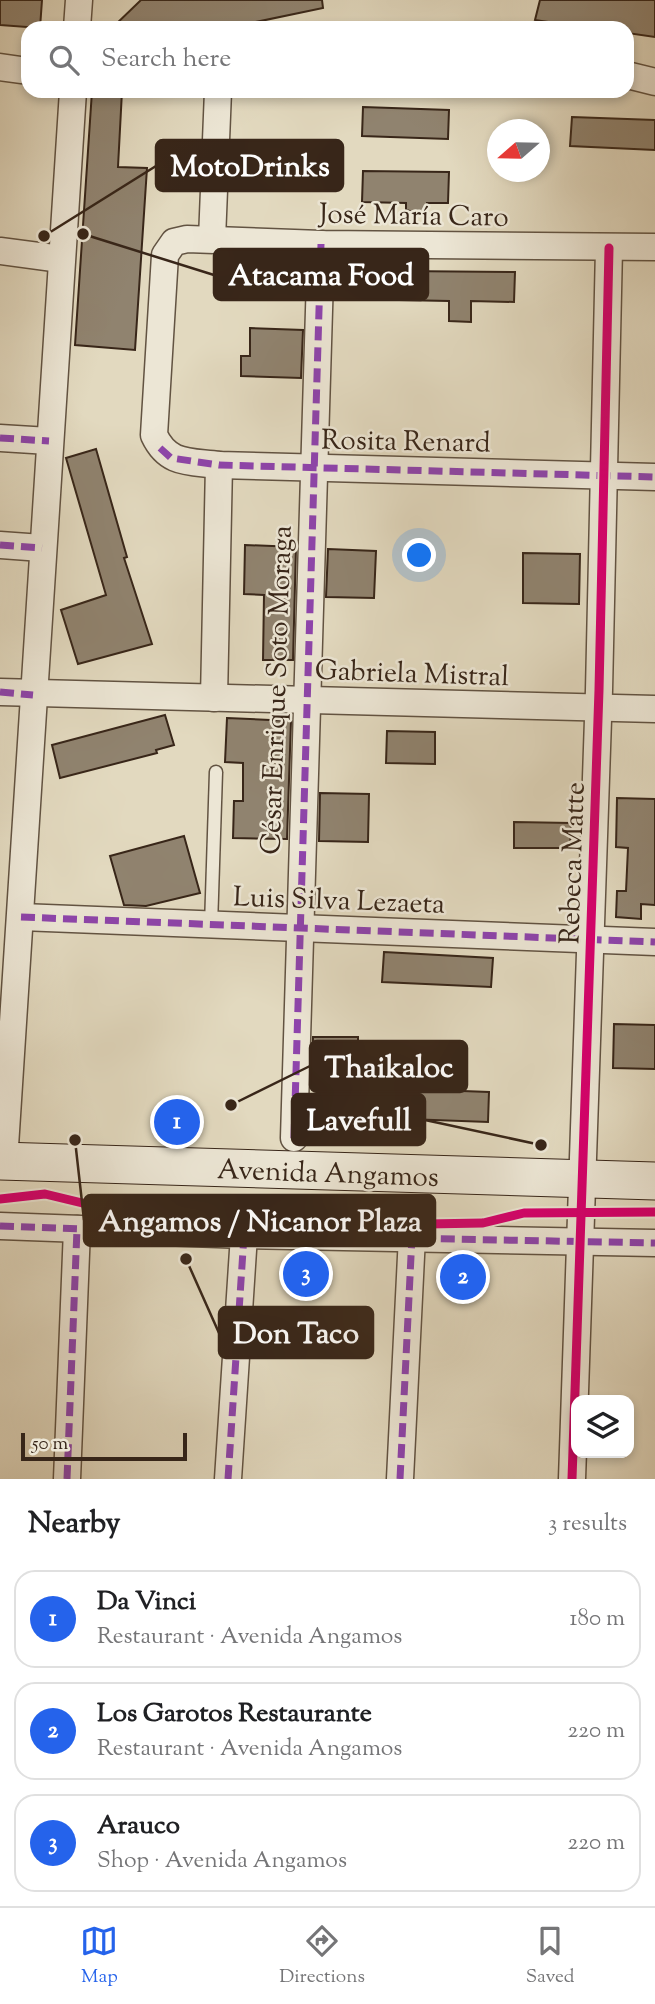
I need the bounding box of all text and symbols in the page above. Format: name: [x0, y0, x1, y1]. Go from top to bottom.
search box: [21, 21, 634, 98]
icon: search: [45, 41, 83, 79]
text: Search here: [101, 41, 231, 78]
north arrow: [487, 119, 550, 182]
callout: MotoDrinks: [156, 140, 343, 191]
text: MotoDrinks: [170, 147, 330, 190]
street label: José María Caro: [317, 195, 509, 239]
callout: Atacama Food: [214, 249, 428, 300]
text: Atacama Food: [228, 256, 414, 299]
street label: Rosita Renard: [321, 422, 491, 464]
street label: César Enrique Soto Moraga: [252, 525, 304, 856]
your location: [402, 538, 436, 572]
street label: Gabriela Mistral: [314, 652, 510, 698]
street label: Rebeca Matte: [551, 781, 597, 945]
street label: Luis Silva Lezaeta: [232, 878, 446, 926]
callout: Thaikaloc: [310, 1041, 467, 1092]
text: Thaikaloc: [324, 1048, 454, 1091]
callout: Lavefull: [292, 1094, 425, 1145]
pin: 1: [154, 1096, 200, 1148]
text: Lavefull: [307, 1101, 412, 1144]
street label: Avenida Angamos: [216, 1151, 439, 1199]
callout: Angamos / Nicanor Plaza: [84, 1195, 435, 1246]
text: Angamos / Nicanor Plaza: [98, 1202, 422, 1245]
pin: 3: [283, 1248, 329, 1300]
pin: 2: [440, 1251, 486, 1303]
callout: Don Taco: [219, 1307, 373, 1358]
text: Don Taco: [233, 1314, 359, 1357]
map controls: [571, 1395, 634, 1458]
button: layers: [571, 1395, 634, 1458]
scale bar: [21, 1430, 187, 1462]
text: 50 m: [32, 1431, 68, 1458]
text: Nearby: [28, 1503, 120, 1546]
text: 3 results: [548, 1508, 627, 1541]
text: Da Vinci: [97, 1584, 196, 1621]
text: 1: [49, 1603, 57, 1636]
text: 180 m: [570, 1603, 625, 1636]
text: Restaurant · Avenida Angamos: [97, 1621, 402, 1654]
text: Los Garotos Restaurante: [97, 1696, 372, 1733]
text: 2: [48, 1715, 58, 1748]
text: 220 m: [567, 1715, 625, 1748]
text: Restaurant · Avenida Angamos: [97, 1733, 402, 1766]
text: Arauco: [97, 1808, 180, 1845]
text: 3: [48, 1827, 58, 1860]
text: 220 m: [567, 1827, 625, 1860]
text: Shop · Avenida Angamos: [97, 1845, 347, 1878]
tab: Map: [80, 1922, 118, 1991]
tab: Directions: [279, 1922, 365, 1991]
tab: Saved: [526, 1922, 575, 1991]

